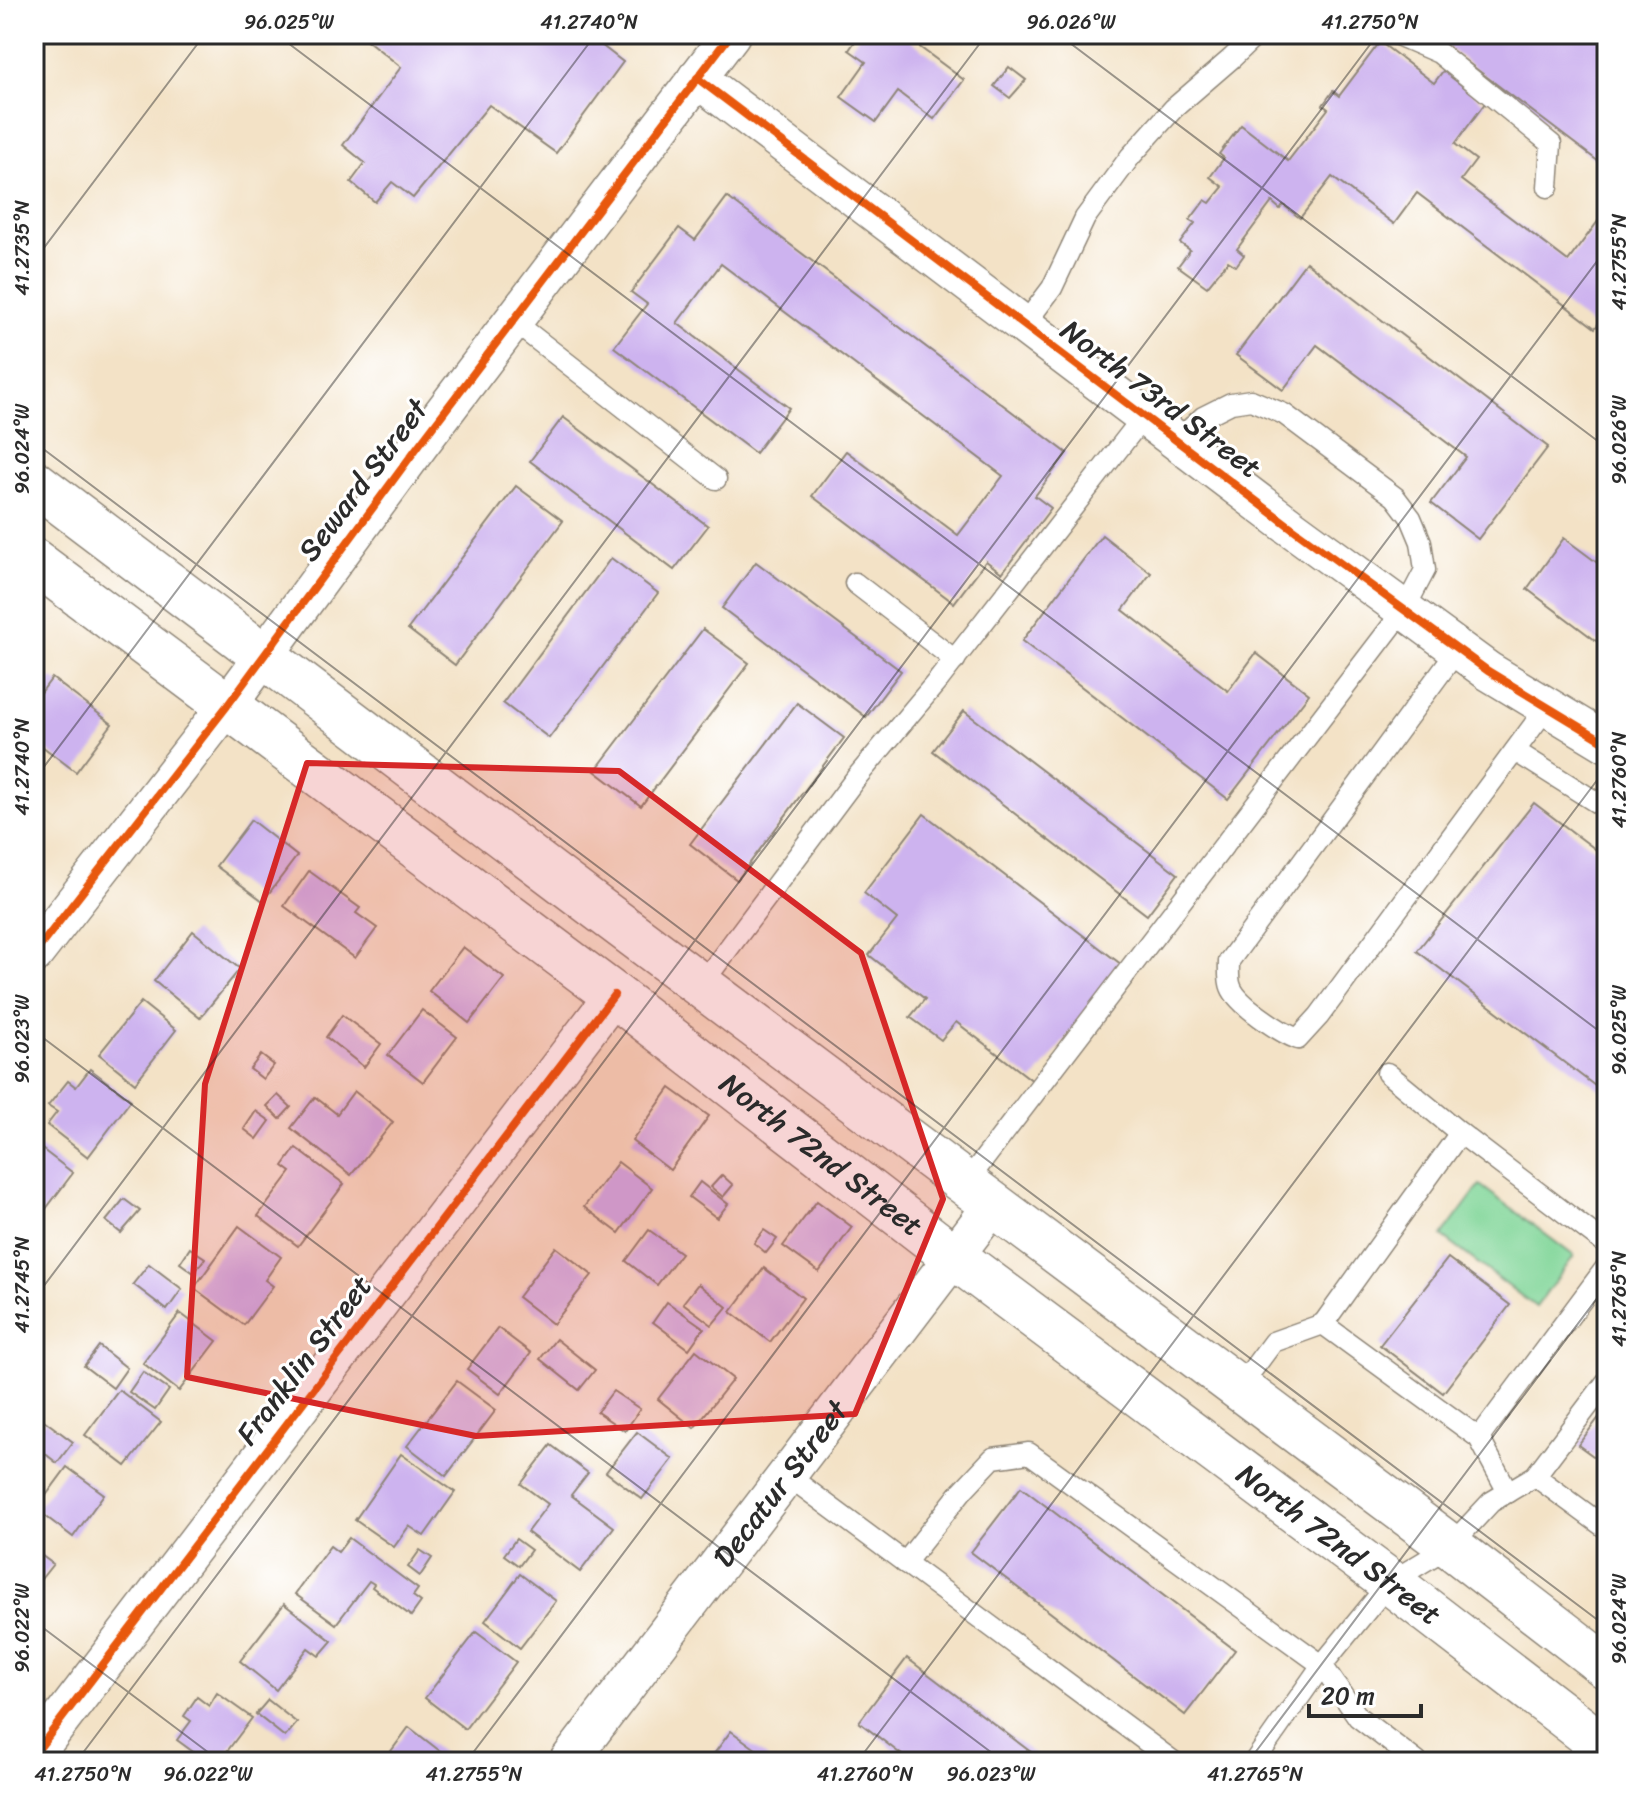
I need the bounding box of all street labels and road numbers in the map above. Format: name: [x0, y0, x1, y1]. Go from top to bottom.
street label: North 73rd Street: [1048, 305, 1274, 493]
street label: Seward Street: [283, 385, 444, 573]
street label: North 72nd Street: [707, 1058, 935, 1251]
street label: Franklin Street: [221, 1263, 387, 1457]
street label: Decatur Street: [698, 1386, 864, 1580]
street label: North 72nd Street: [1224, 1449, 1454, 1640]

